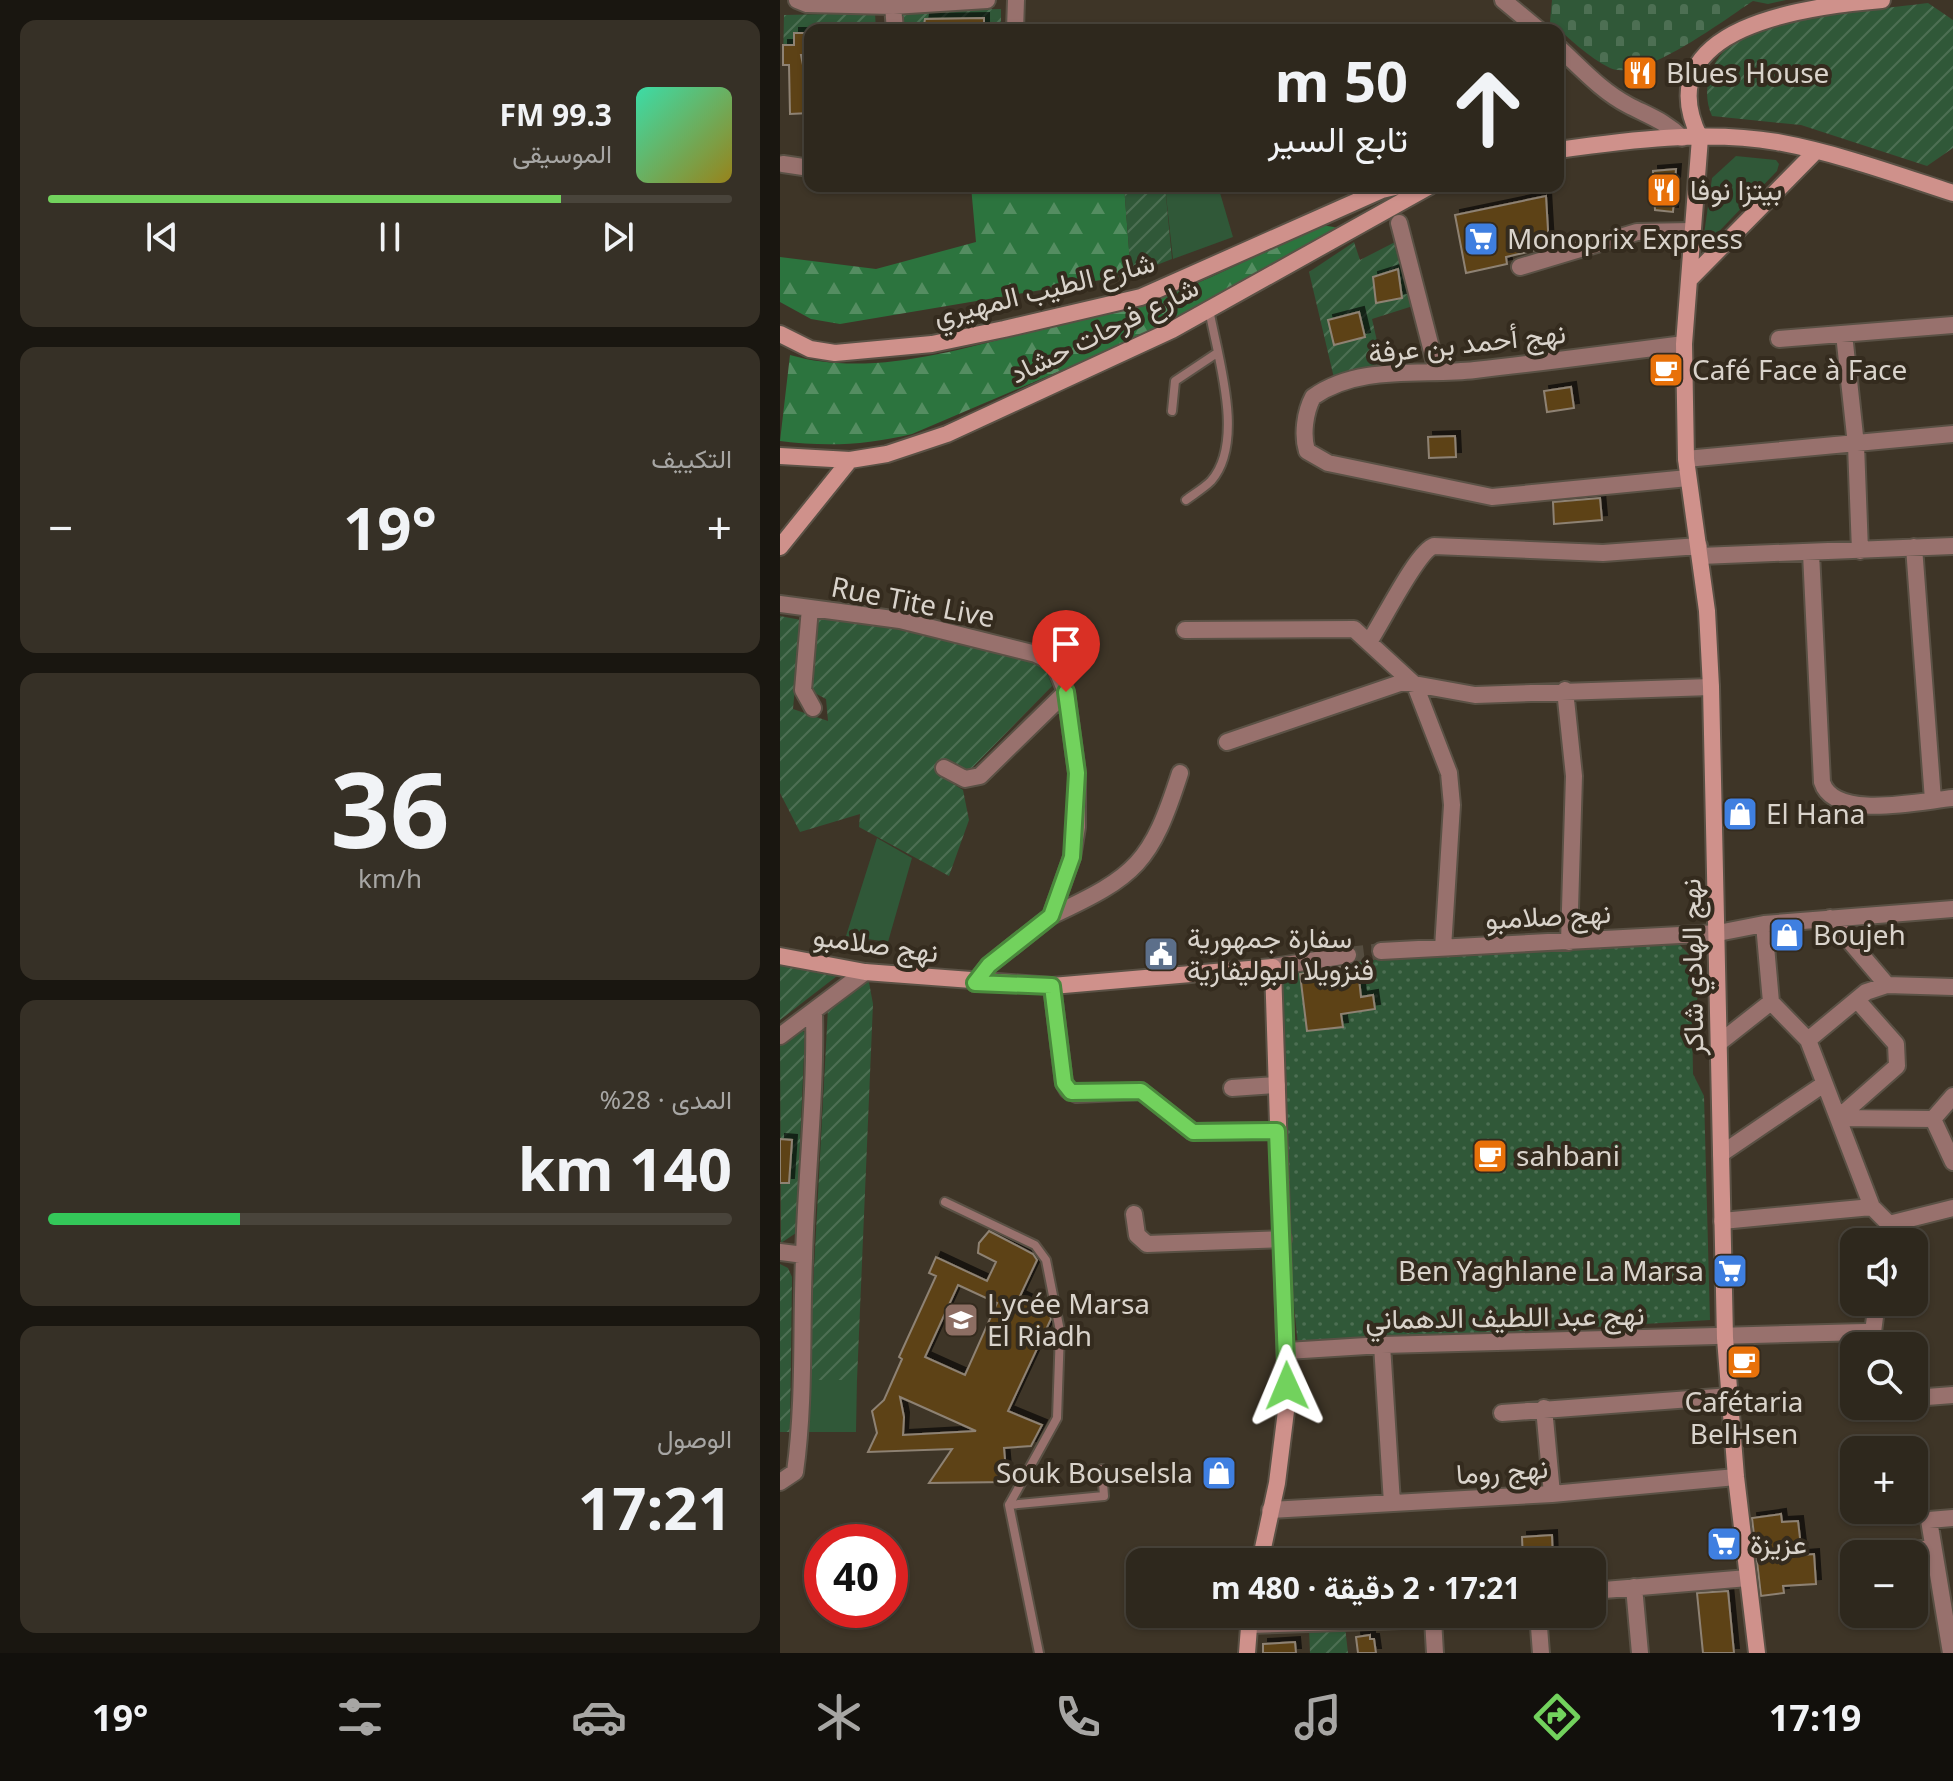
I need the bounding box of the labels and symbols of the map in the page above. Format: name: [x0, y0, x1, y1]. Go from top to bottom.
place label: Blues House: [1666, 53, 1829, 91]
restaurant icon: Blues House: [1621, 54, 1659, 92]
place label: بيتزا نوفا: [1690, 170, 1782, 208]
restaurant icon: بيتزا نوفا: [1645, 171, 1683, 209]
place label: Monoprix Express: [1507, 219, 1743, 257]
supermarket icon: Monoprix Express: [1462, 220, 1500, 258]
street label: شارع الطيب المهيري: [929, 242, 1160, 339]
street label: شارع فرحات حشاد: [1003, 267, 1205, 392]
street label: نهج أحمد بن عرفة: [1366, 313, 1568, 373]
place label: Café Face à Face: [1692, 350, 1907, 388]
cafe icon: Café Face à Face: [1647, 351, 1685, 389]
street label: Rue Tite Live: [828, 567, 998, 635]
pin: [1032, 610, 1100, 692]
place label: El Hana: [1766, 794, 1866, 832]
shop icon: El Hana: [1721, 795, 1759, 833]
street label: نهج الهادي شاكر: [1670, 878, 1717, 1057]
street label: نهج صلامبو: [1484, 893, 1612, 939]
street label: نهج صلامبو: [811, 915, 941, 973]
place label: Boujeh: [1813, 915, 1906, 953]
shop icon: Boujeh: [1768, 916, 1806, 954]
place label: سفارة جمهورية فنزويلا البوليفارية: [1187, 918, 1374, 988]
public building icon: سفارة جمهورية فنزويلا البوليفارية: [1142, 935, 1180, 973]
place label: sahbani: [1516, 1136, 1620, 1174]
cafe icon: sahbani: [1471, 1137, 1509, 1175]
place label: Ben Yaghlane La Marsa: [1398, 1251, 1704, 1289]
supermarket icon: Ben Yaghlane La Marsa: [1711, 1252, 1749, 1290]
place label: Lycée Marsa El Riadh: [987, 1284, 1150, 1354]
street label: نهج عبد اللطيف الدهماني: [1365, 1295, 1645, 1342]
school or university icon: Lycée Marsa El Riadh: [942, 1301, 980, 1339]
cafe icon: Cafétaria BelHsen: [1725, 1343, 1763, 1381]
position arrow: [1245, 1344, 1329, 1428]
place label: Cafétaria BelHsen: [1684, 1382, 1804, 1452]
street label: نهج روما: [1455, 1448, 1549, 1494]
place label: Souk Bouselsla: [996, 1453, 1193, 1491]
shop icon: Souk Bouselsla: [1200, 1454, 1238, 1492]
speed limit sign: 40: [804, 1524, 908, 1628]
place label: عزيزة: [1750, 1524, 1807, 1562]
supermarket icon: عزيزة: [1705, 1525, 1743, 1563]

